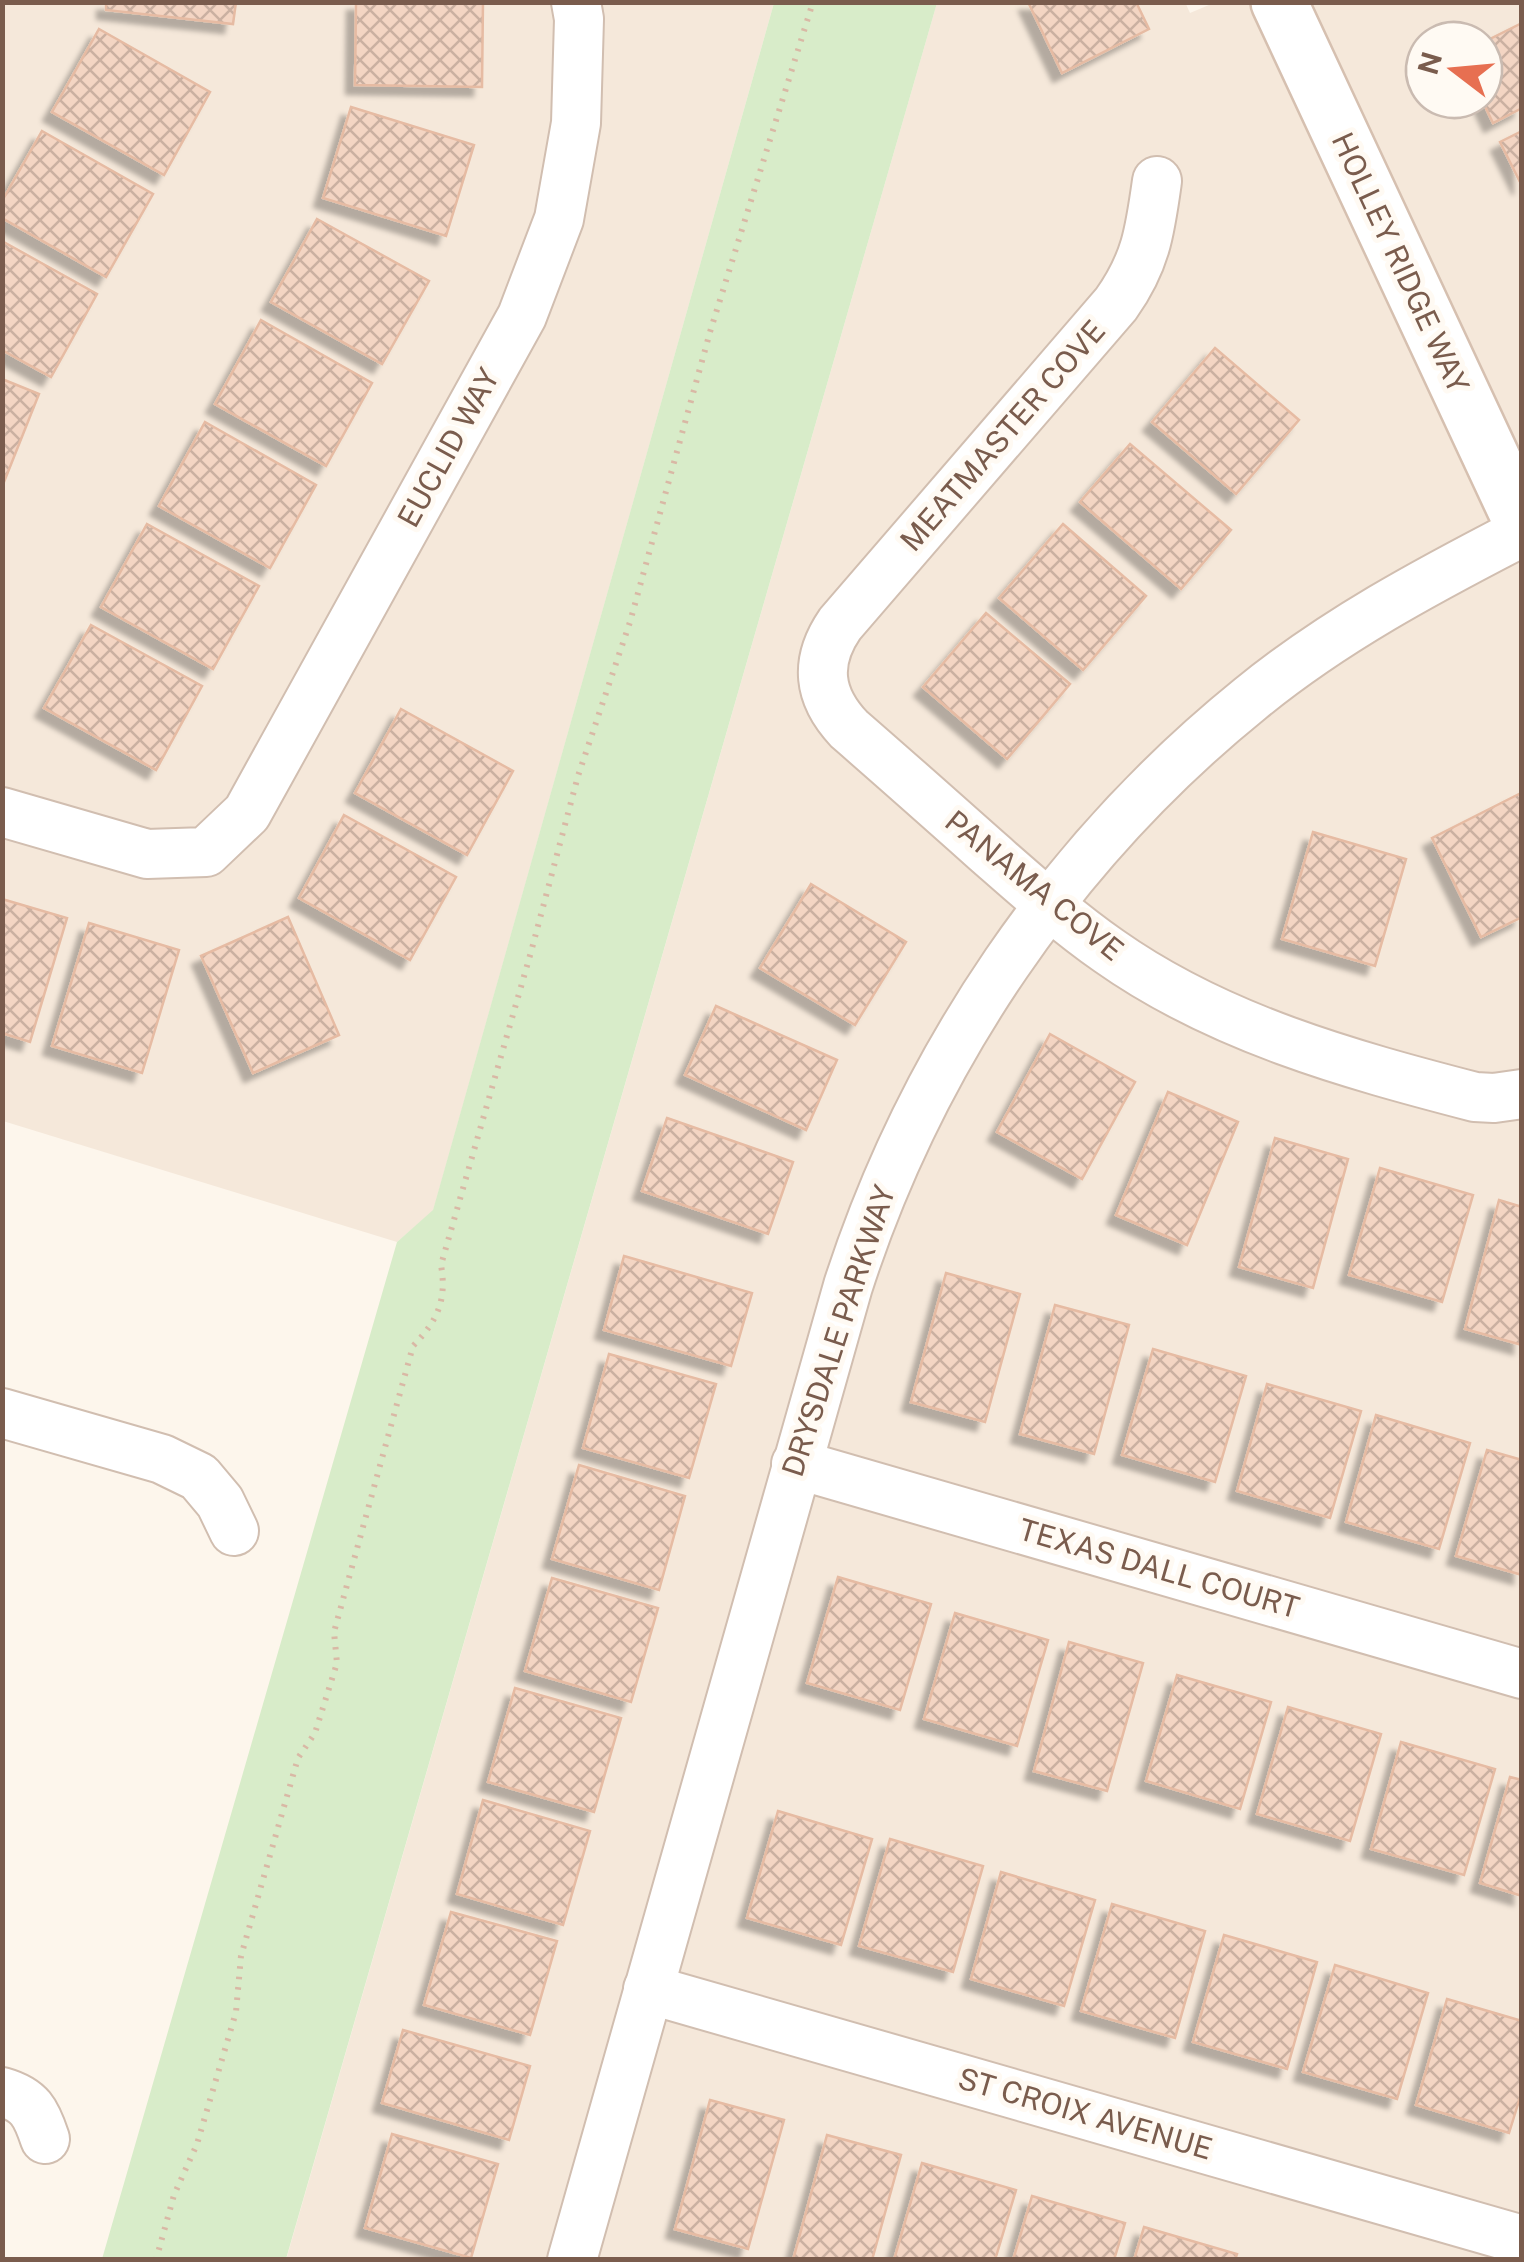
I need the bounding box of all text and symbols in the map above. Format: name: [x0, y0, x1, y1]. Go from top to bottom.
north arrow: [1404, 20, 1504, 120]
text: N: [1411, 48, 1448, 78]
street label: HOLLEY RIDGE WAY: [1325, 127, 1477, 399]
street label: MEATMASTER COVE: [892, 313, 1112, 558]
street label: EUCLID WAY: [390, 362, 507, 533]
street label: PANAMA COVE: [938, 802, 1131, 968]
street label: DRYSDALE PARKWAY: [774, 1180, 902, 1481]
street label: TEXAS DALL COURT: [1015, 1511, 1304, 1625]
street label: ST CROIX AVENUE: [954, 2060, 1217, 2167]

